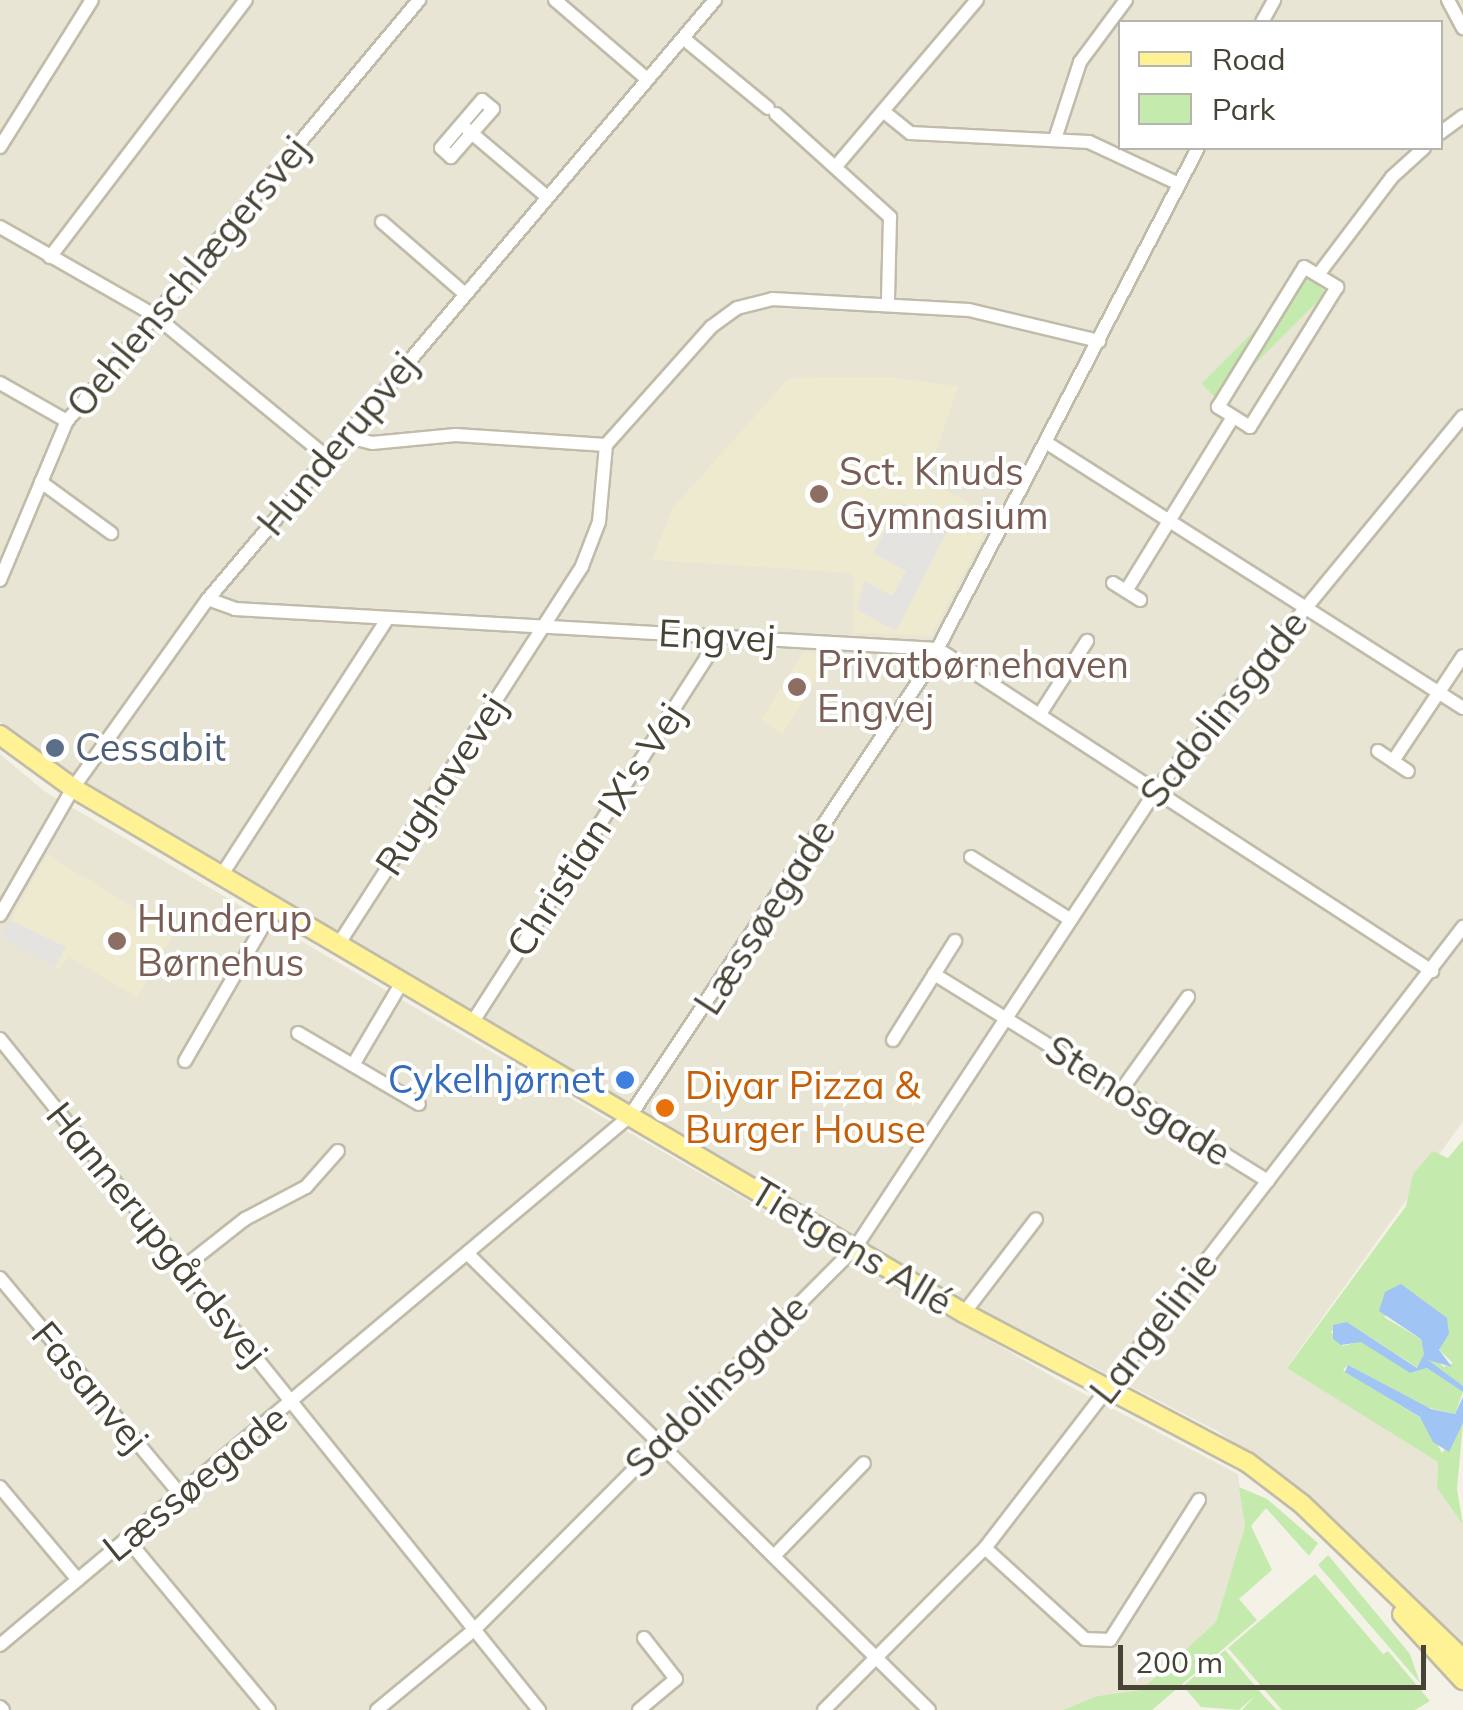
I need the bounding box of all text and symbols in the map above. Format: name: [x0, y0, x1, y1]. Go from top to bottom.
legend: [1118, 20, 1443, 150]
text: Road: [1212, 40, 1286, 78]
text: Park: [1212, 90, 1275, 128]
street label: Oehlenschlægersvej: [57, 128, 319, 426]
street label: Hunderupvej: [248, 343, 428, 545]
place label: Sct. Knuds Gymnasium: [839, 449, 1049, 538]
marker: Sct. Knuds Gymnasium: [808, 483, 830, 505]
street label: Sadolinsgade: [1131, 602, 1317, 816]
street label: Engvej: [657, 610, 777, 662]
place label: Privatbørnehaven Engvej: [817, 642, 1129, 732]
marker: Privatbørnehaven Engvej: [786, 676, 808, 698]
street label: Rughavevej: [366, 686, 516, 884]
street label: Christian IX's Vej: [497, 695, 695, 965]
place label: Cessabit: [75, 725, 226, 771]
marker: Cessabit: [44, 737, 66, 759]
street label: Læssøegade: [685, 811, 845, 1023]
place label: Hunderup Børnehus: [137, 896, 312, 986]
marker: Hunderup Børnehus: [106, 930, 128, 952]
street label: Stenosgade: [1037, 1026, 1239, 1176]
place label: Cykelhjørnet: [388, 1057, 605, 1103]
place label: Diyar Pizza & Burger House: [685, 1063, 926, 1152]
marker: Cykelhjørnet: [614, 1069, 636, 1091]
street label: Hannerupgårdsvej: [37, 1093, 277, 1375]
marker: Diyar Pizza & Burger House: [654, 1097, 676, 1119]
street label: Tietgens Allé: [742, 1169, 960, 1325]
street label: Langelinie: [1081, 1243, 1227, 1413]
street label: Sadolinsgade: [616, 1285, 818, 1487]
street label: Fasanvej: [22, 1312, 158, 1462]
street label: Læssøegade: [94, 1395, 296, 1571]
scale bar: [1123, 1625, 1430, 1687]
text: 200 m: [1135, 1643, 1223, 1681]

